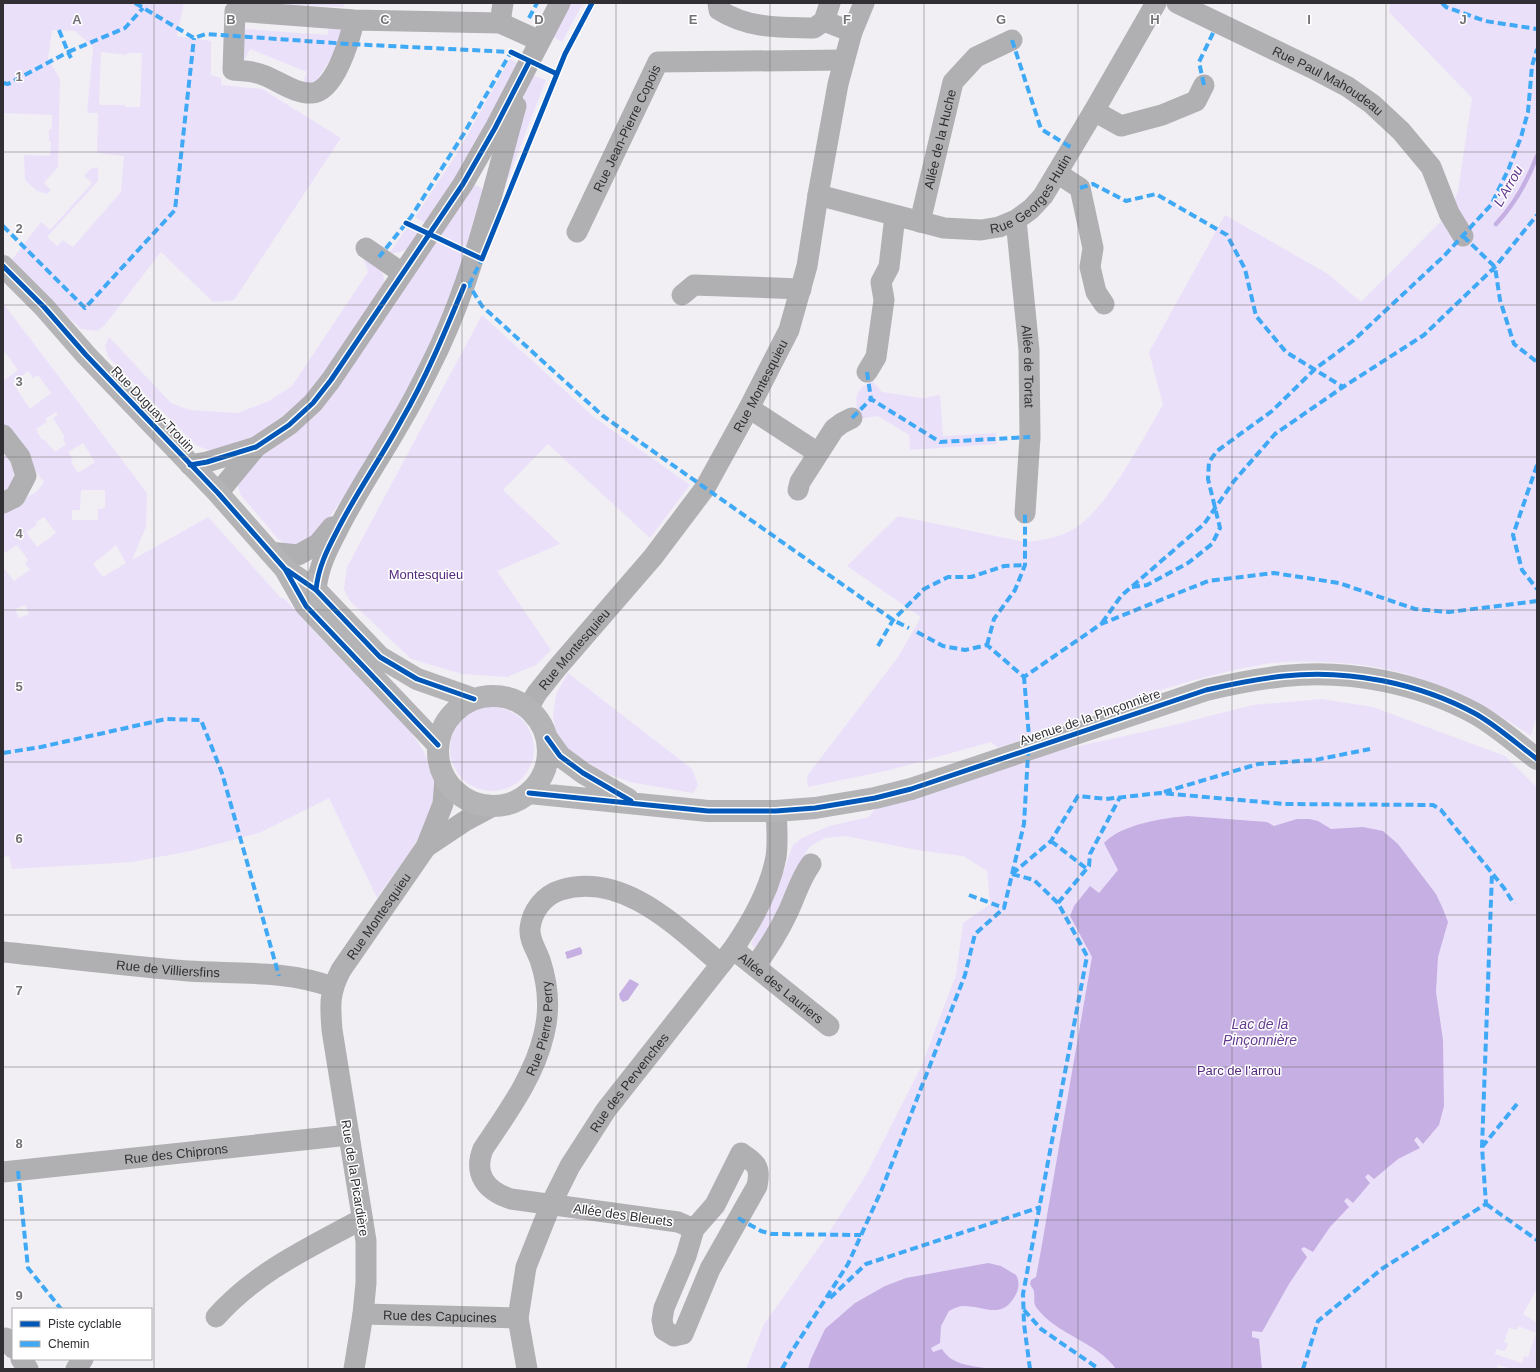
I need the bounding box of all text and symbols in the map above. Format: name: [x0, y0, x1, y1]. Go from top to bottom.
text: A: [72, 12, 82, 27]
text: B: [226, 12, 236, 27]
text: C: [380, 12, 390, 27]
text: D: [534, 12, 544, 27]
text: E: [689, 12, 698, 27]
text: F: [843, 12, 851, 27]
text: G: [996, 12, 1006, 27]
text: H: [1150, 12, 1160, 27]
text: I: [1307, 12, 1311, 27]
text: J: [1459, 12, 1467, 27]
street label: Rue Paul Mahoudeau: [1270, 43, 1387, 118]
street label: Rue Jean-Pierre Copois: [590, 62, 663, 194]
text: 1: [15, 69, 23, 84]
street label: Allée de la Huche: [921, 88, 959, 191]
street label: Rue Georges Hutin: [989, 151, 1074, 236]
water label: L'Arrou: [1490, 162, 1526, 209]
text: 2: [15, 221, 23, 236]
street label: Allée de Tortat: [1019, 324, 1037, 408]
street label: Rue Montesquieu: [730, 337, 790, 434]
street label: Rue Duguay-Trouin: [108, 363, 198, 455]
text: 3: [15, 374, 23, 389]
text: 4: [15, 526, 23, 541]
park label: Montesquieu: [389, 567, 463, 582]
street label: Rue Montesquieu: [535, 605, 613, 693]
text: 5: [15, 679, 23, 694]
street label: Avenue de la Pinçonnière: [1018, 686, 1162, 748]
text: 6: [15, 831, 23, 846]
street label: Rue Montesquieu: [343, 870, 413, 962]
street label: Allée des Lauriers: [736, 949, 827, 1027]
street label: Rue de Villiersfins: [116, 957, 221, 980]
street label: Rue Pierre Perry: [522, 979, 555, 1078]
text: 7: [15, 983, 23, 998]
water label: Lac de la Pinçonnière: [1223, 1016, 1297, 1048]
street label: Rue des Pervenches: [586, 1029, 672, 1135]
park label: Parc de l'arrou: [1197, 1063, 1281, 1078]
street label: Rue de la Picardière: [338, 1119, 372, 1237]
text: 8: [15, 1136, 23, 1151]
street label: Rue des Chiprons: [123, 1140, 229, 1166]
street label: Allée des Bleuets: [572, 1201, 674, 1229]
text: 9: [15, 1288, 23, 1303]
street label: Rue des Capucines: [383, 1307, 497, 1325]
legend: [12, 1308, 152, 1360]
text: Piste cyclable: [48, 1317, 122, 1331]
text: Chemin: [48, 1337, 89, 1351]

